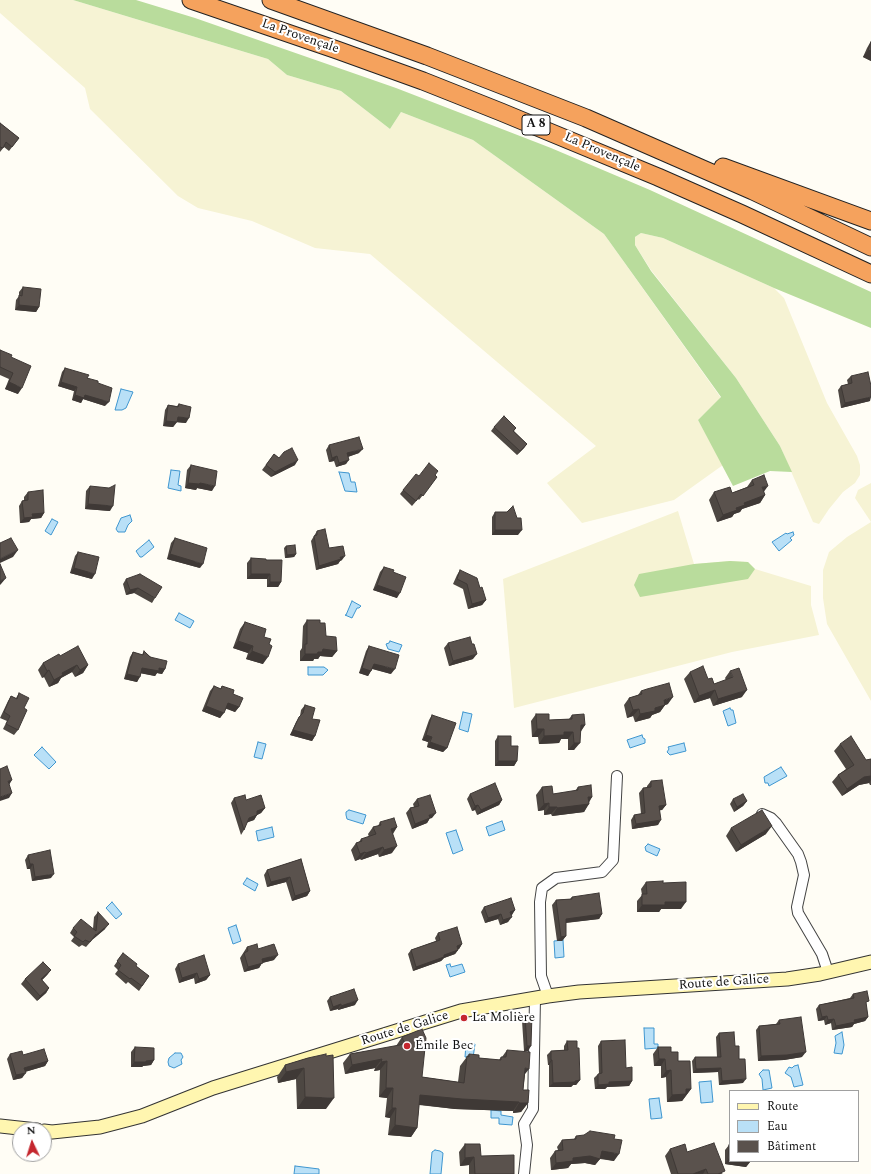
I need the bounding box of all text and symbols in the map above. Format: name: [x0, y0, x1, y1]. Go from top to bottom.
street label: La Provençale: [259, 16, 341, 58]
road number: A 8: [522, 115, 550, 135]
street label: La Provençale: [562, 130, 642, 176]
street label: Route de Galice: [678, 972, 770, 994]
street label: Route de Galice: [359, 1008, 451, 1050]
place label: La Molière: [472, 1010, 535, 1026]
marker: La Molière: [459, 1013, 469, 1023]
place label: Émile Bec: [415, 1038, 473, 1054]
marker: Émile Bec: [402, 1041, 412, 1051]
legend: [729, 1090, 859, 1162]
text: Route: [767, 1097, 798, 1116]
text: Eau: [767, 1117, 787, 1136]
north arrow: [12, 1122, 52, 1162]
text: N: [26, 1122, 36, 1139]
text: Bâtiment: [767, 1137, 816, 1156]

